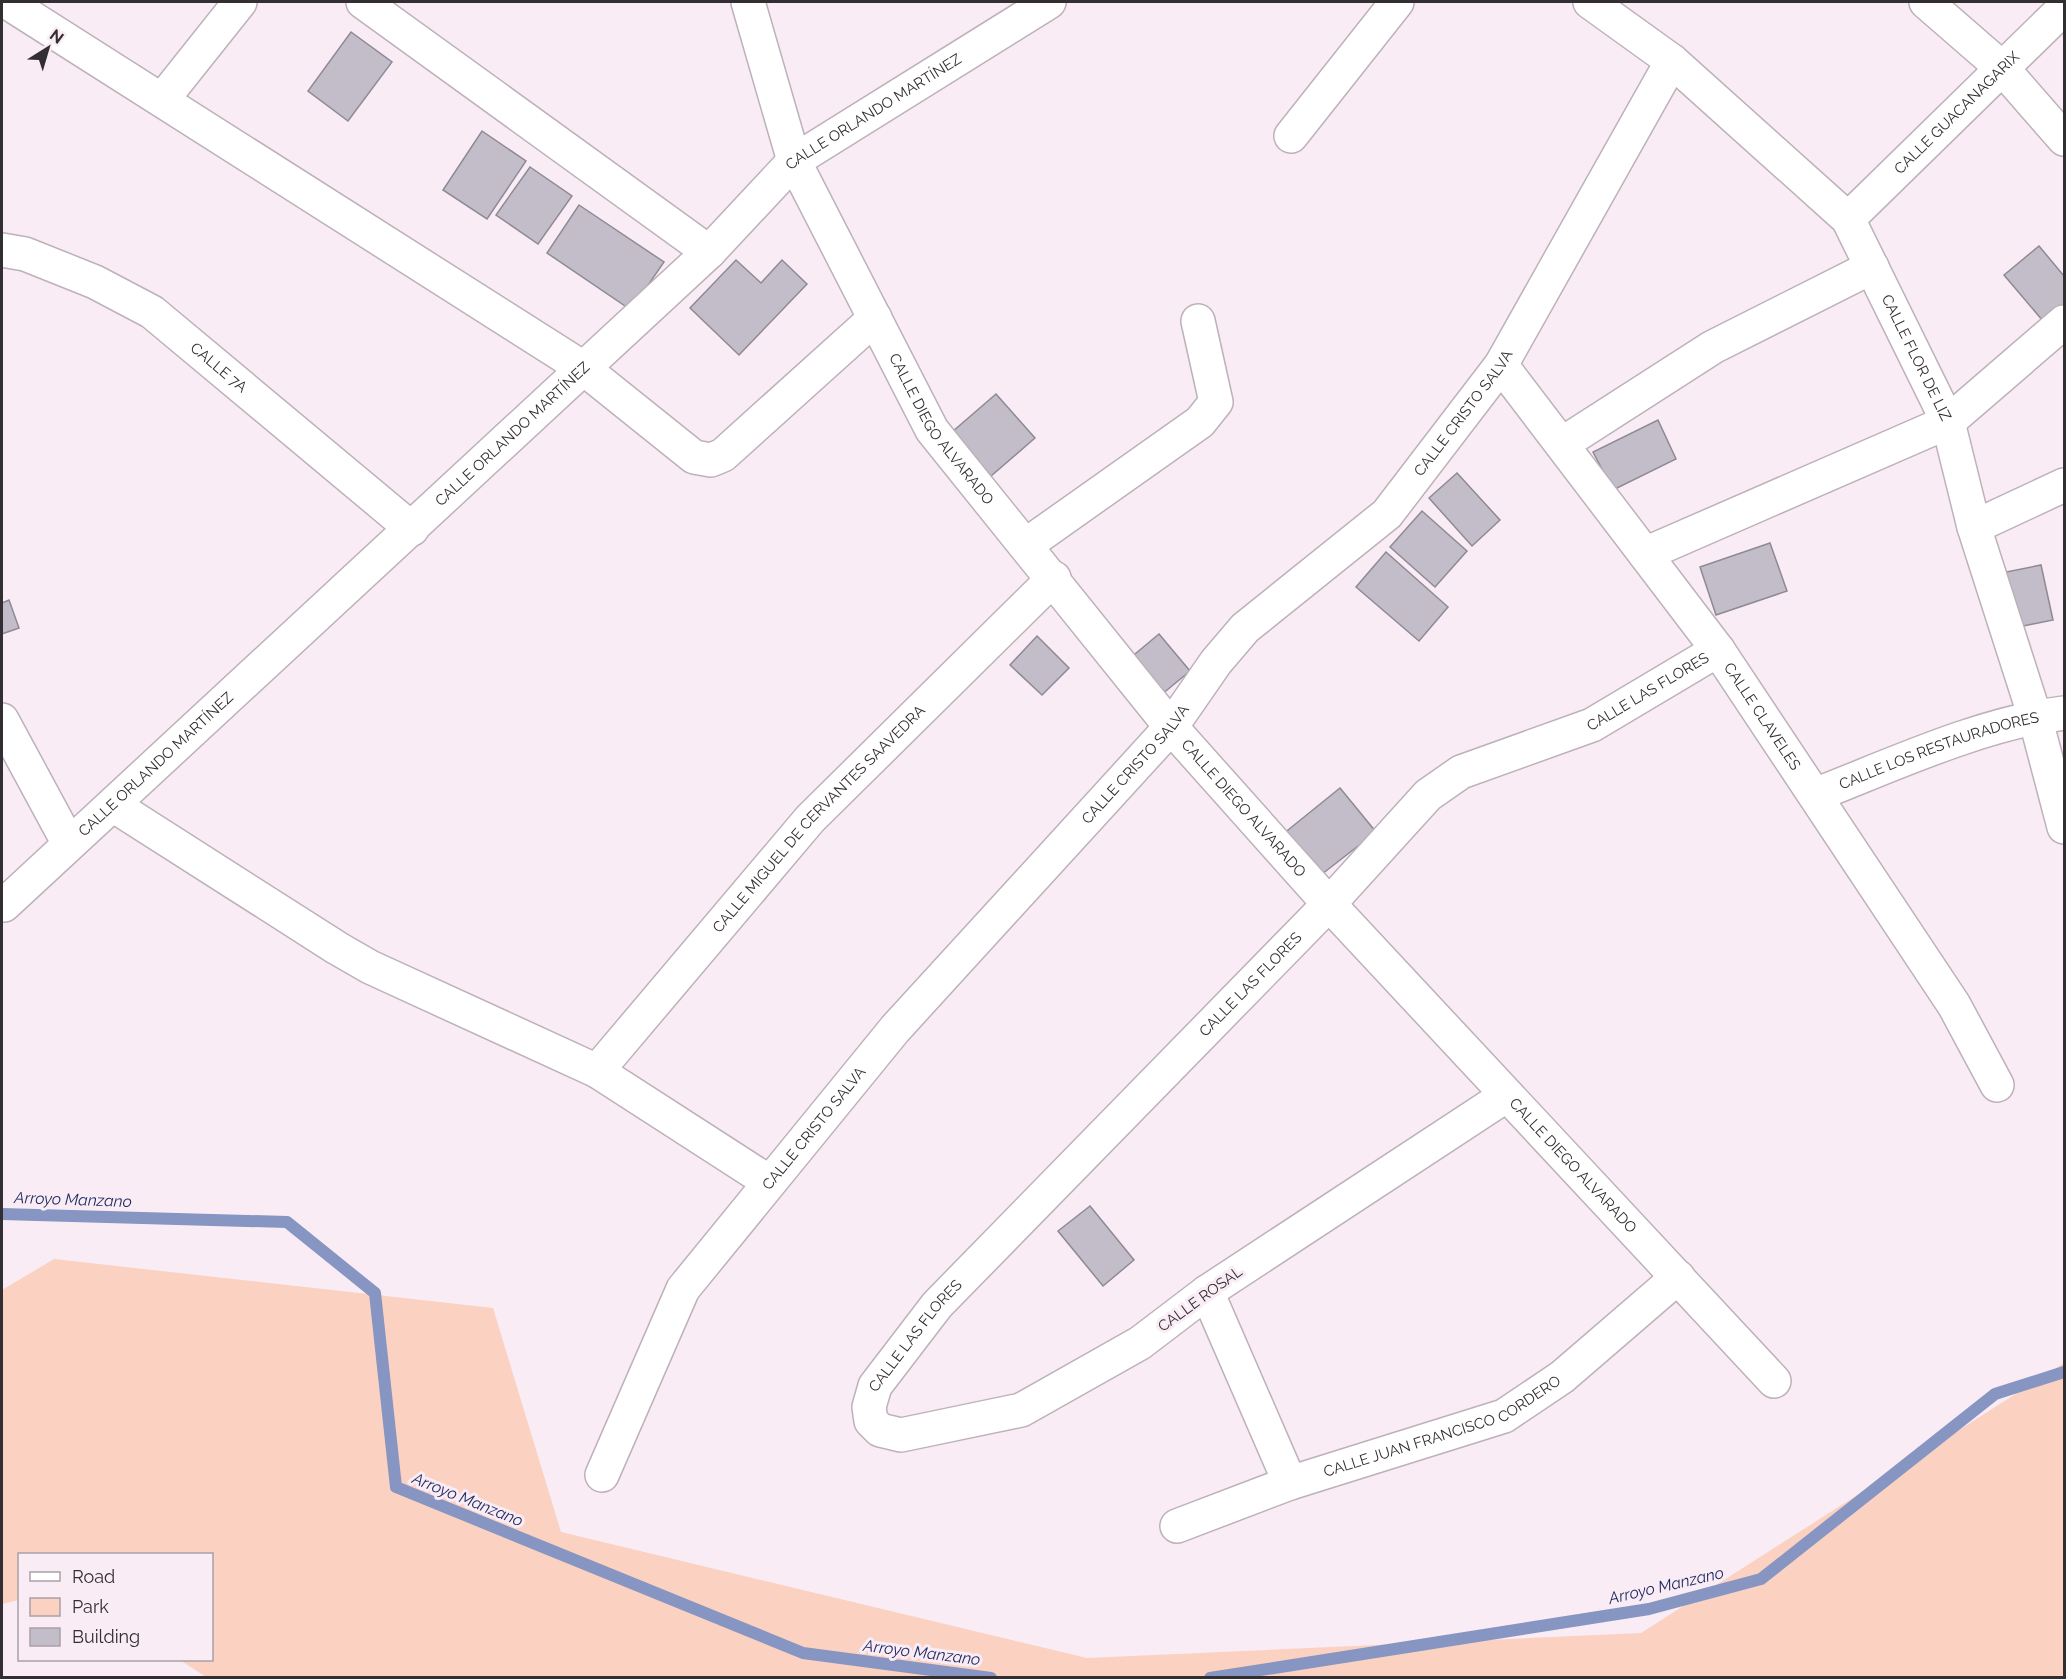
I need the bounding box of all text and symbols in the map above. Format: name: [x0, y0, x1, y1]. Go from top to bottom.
north arrow: [18, 18, 78, 78]
text: N: [46, 25, 67, 48]
street label: CALLE GUACANAGARIX: [1890, 47, 2023, 178]
street label: CALLE ORLANDO MARTÍNEZ: [782, 50, 965, 173]
street label: CALLE FLOR DE LIZ: [1878, 291, 1955, 424]
street label: CALLE 7A: [187, 339, 251, 396]
street label: CALLE CRISTO SALVA: [1410, 347, 1517, 480]
street label: CALLE DIEGO ALVARADO: [885, 350, 997, 508]
street label: CALLE ORLANDO MARTÍNEZ: [431, 358, 593, 510]
street label: CALLE LAS FLORES: [1584, 648, 1712, 735]
street label: CALLE CLAVELES: [1720, 659, 1804, 774]
street label: CALLE ORLANDO MARTÍNEZ: [75, 688, 237, 840]
street label: CALLE MIGUEL DE CERVANTES SAAVEDRA: [709, 701, 929, 936]
street label: CALLE CRISTO SALVA: [1078, 701, 1193, 828]
street label: CALLE LOS RESTAURADORES: [1837, 708, 2040, 793]
street label: CALLE DIEGO ALVARADO: [1177, 736, 1310, 881]
street label: CALLE LAS FLORES: [1196, 928, 1305, 1040]
street label: CALLE CRISTO SALVA: [758, 1063, 869, 1194]
street label: CALLE DIEGO ALVARADO: [1506, 1094, 1640, 1237]
water label: Arroyo Manzano: [13, 1188, 132, 1211]
street label: CALLE ROSAL: [1154, 1262, 1246, 1336]
street label: CALLE LAS FLORES: [865, 1276, 966, 1395]
street label: CALLE JUAN FRANCISCO CORDERO: [1321, 1372, 1564, 1481]
water label: Arroyo Manzano: [409, 1468, 526, 1530]
legend: [18, 1553, 213, 1661]
water label: Arroyo Manzano: [1606, 1563, 1726, 1608]
text: Road: [72, 1566, 115, 1587]
text: Park: [72, 1596, 109, 1617]
text: Building: [72, 1626, 140, 1647]
water label: Arroyo Manzano: [861, 1636, 982, 1669]

